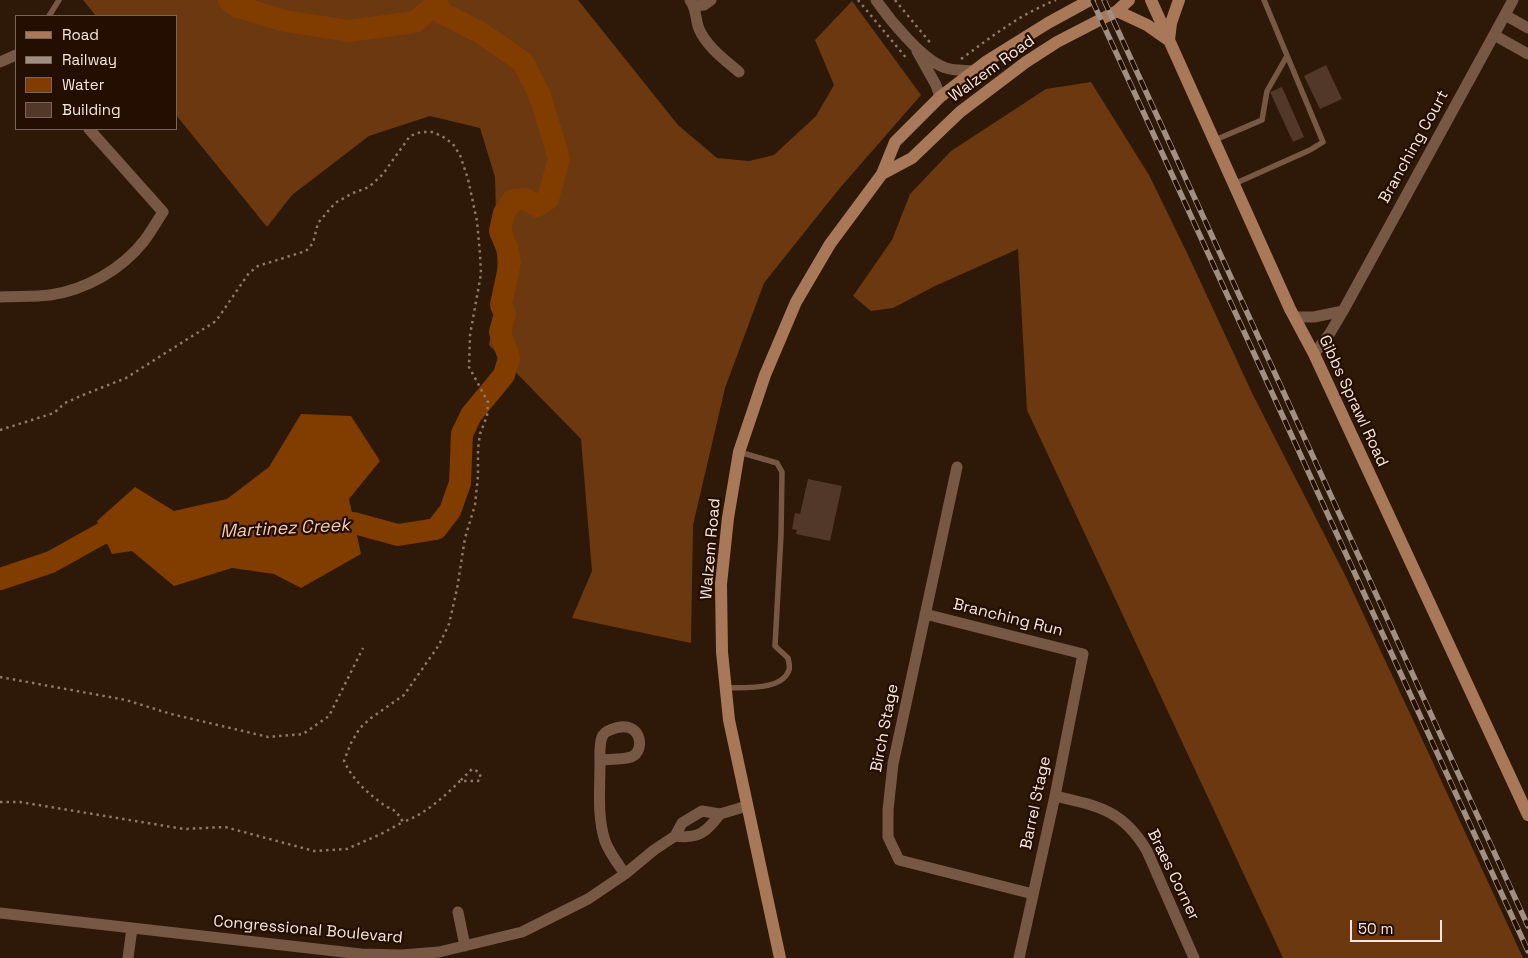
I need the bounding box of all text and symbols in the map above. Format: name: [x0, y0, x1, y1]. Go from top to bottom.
legend: [15, 15, 178, 130]
text: Road: [62, 25, 99, 44]
street label: Walzem Road: [945, 31, 1039, 107]
text: Railway: [62, 50, 117, 69]
text: Water: [62, 75, 104, 94]
street label: Branching Court: [1375, 87, 1453, 207]
text: Building: [62, 100, 121, 119]
street label: Gibbs Sprawl Road: [1314, 332, 1392, 470]
street label: Walzem Road: [697, 498, 725, 600]
water label: Martinez Creek: [220, 515, 350, 543]
street label: Branching Run: [951, 595, 1065, 641]
street label: Birch Stage: [867, 682, 903, 774]
street label: Barrel Stage: [1017, 755, 1055, 851]
street label: Braes Corner: [1143, 826, 1203, 924]
scale bar: [1353, 910, 1446, 942]
street label: Congressional Boulevard: [212, 912, 404, 948]
text: 50 m: [1358, 919, 1393, 938]

